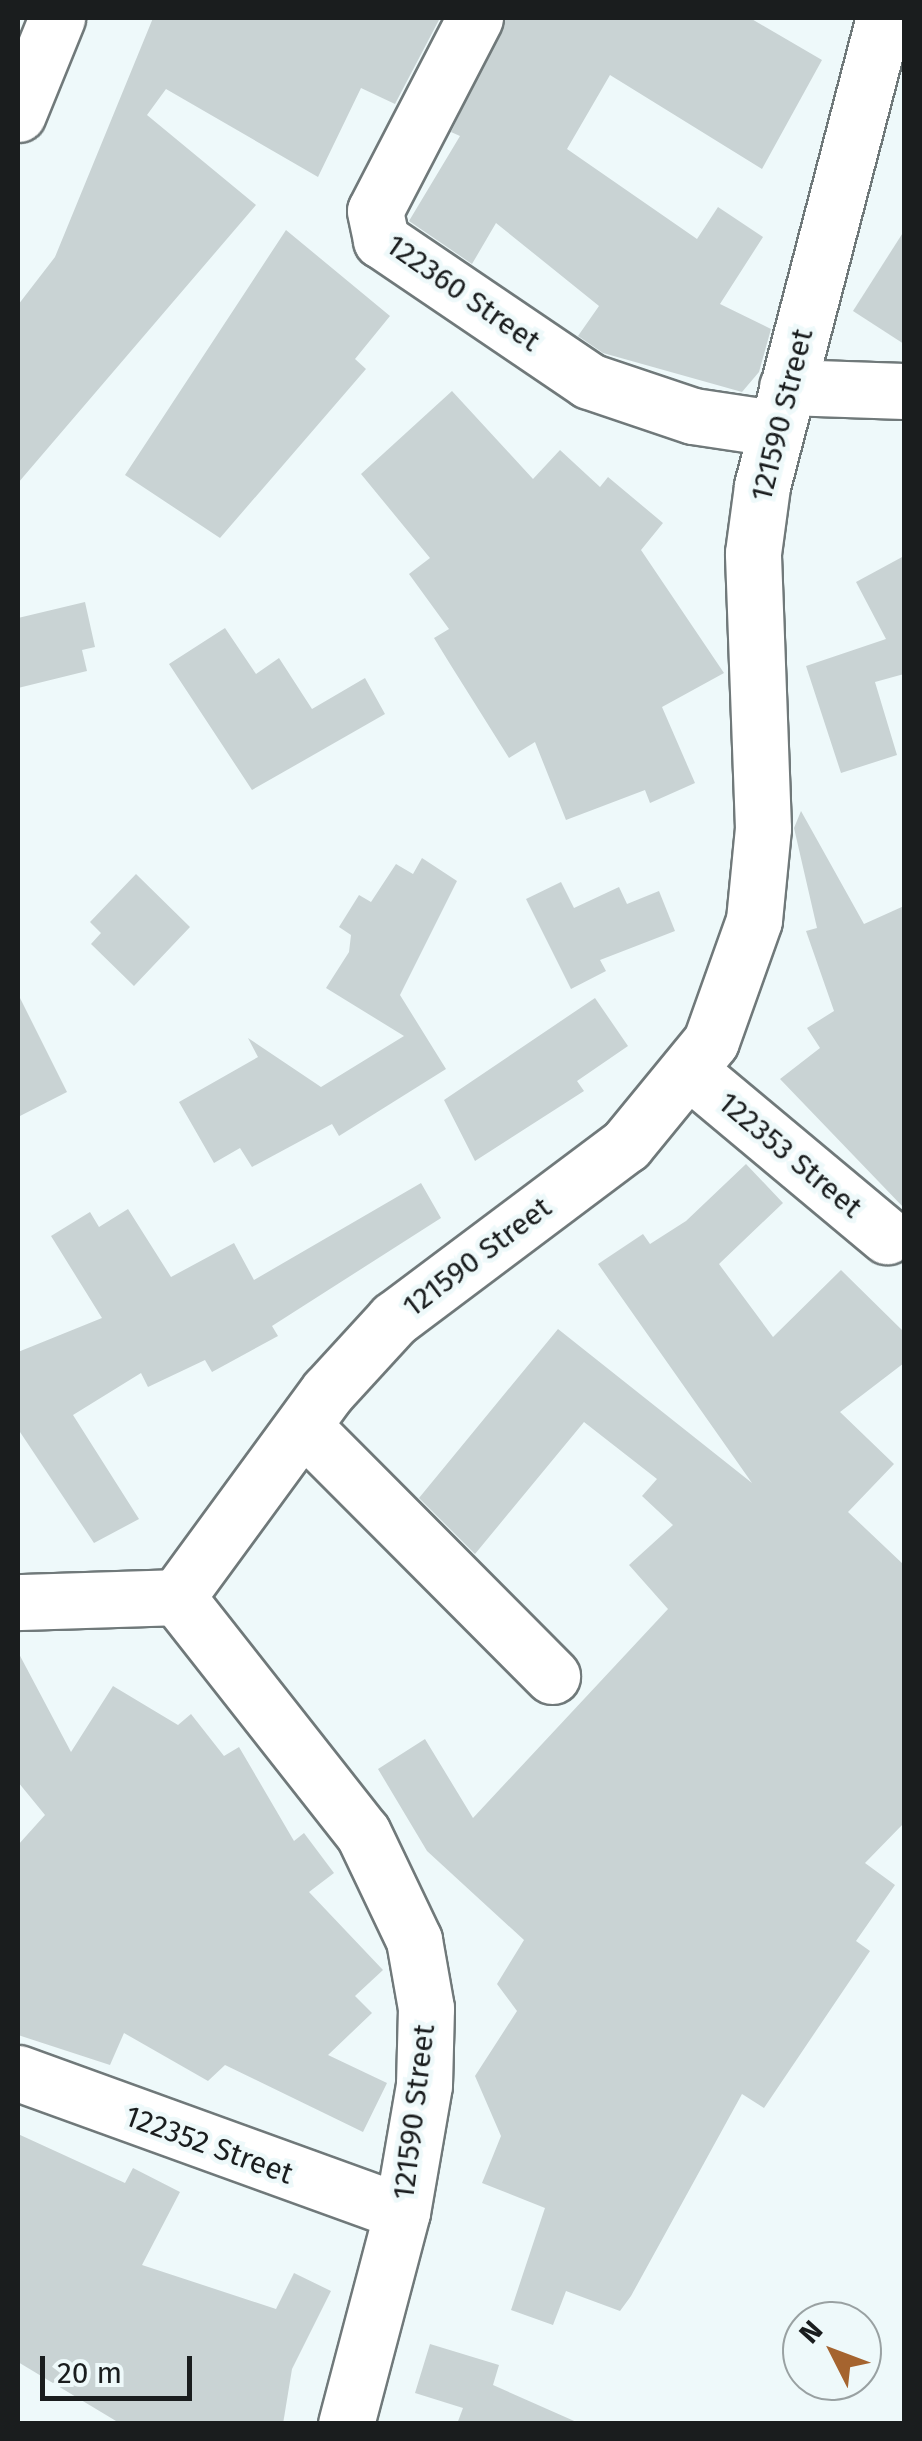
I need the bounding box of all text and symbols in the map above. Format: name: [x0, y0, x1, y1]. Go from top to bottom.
street label: 122360 Street: [379, 227, 547, 359]
street label: 121590 Street: [743, 325, 821, 505]
street label: 122353 Street: [711, 1084, 869, 1226]
street label: 121590 Street: [396, 1190, 558, 1324]
street label: 121590 Street: [385, 2022, 443, 2202]
street label: 122352 Street: [120, 2098, 298, 2192]
north arrow: [782, 2301, 882, 2401]
text: N: [792, 2314, 829, 2350]
scale bar: [45, 2336, 198, 2398]
text: 20 m: [57, 2355, 122, 2391]

